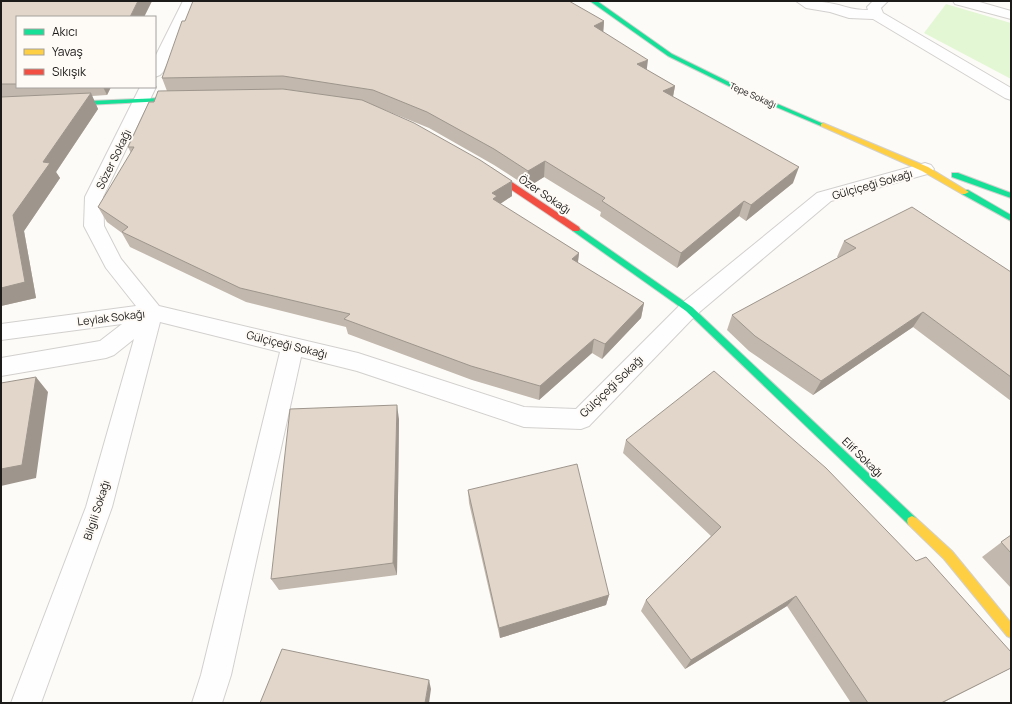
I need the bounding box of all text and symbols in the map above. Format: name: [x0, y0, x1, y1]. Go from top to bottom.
legend: [16, 16, 156, 88]
text: Akıcı: [52, 23, 78, 40]
text: Yavaş: [52, 43, 83, 60]
text: Sıkışık: [52, 63, 87, 80]
street label: Tepe Sokağı: [728, 79, 778, 111]
street label: Sözer Sokağı: [92, 127, 134, 191]
street label: Gülçiçeği Sokağı: [830, 165, 914, 203]
street label: Özer Sokağı: [516, 171, 574, 217]
street label: Leylak Sokağı: [76, 305, 146, 329]
street label: Gülçiçeği Sokağı: [245, 327, 329, 361]
street label: Gülçiçeği Sokağı: [576, 352, 646, 420]
street label: Elif Sokağı: [839, 434, 887, 480]
street label: Bilgili Sokağı: [79, 478, 113, 542]

